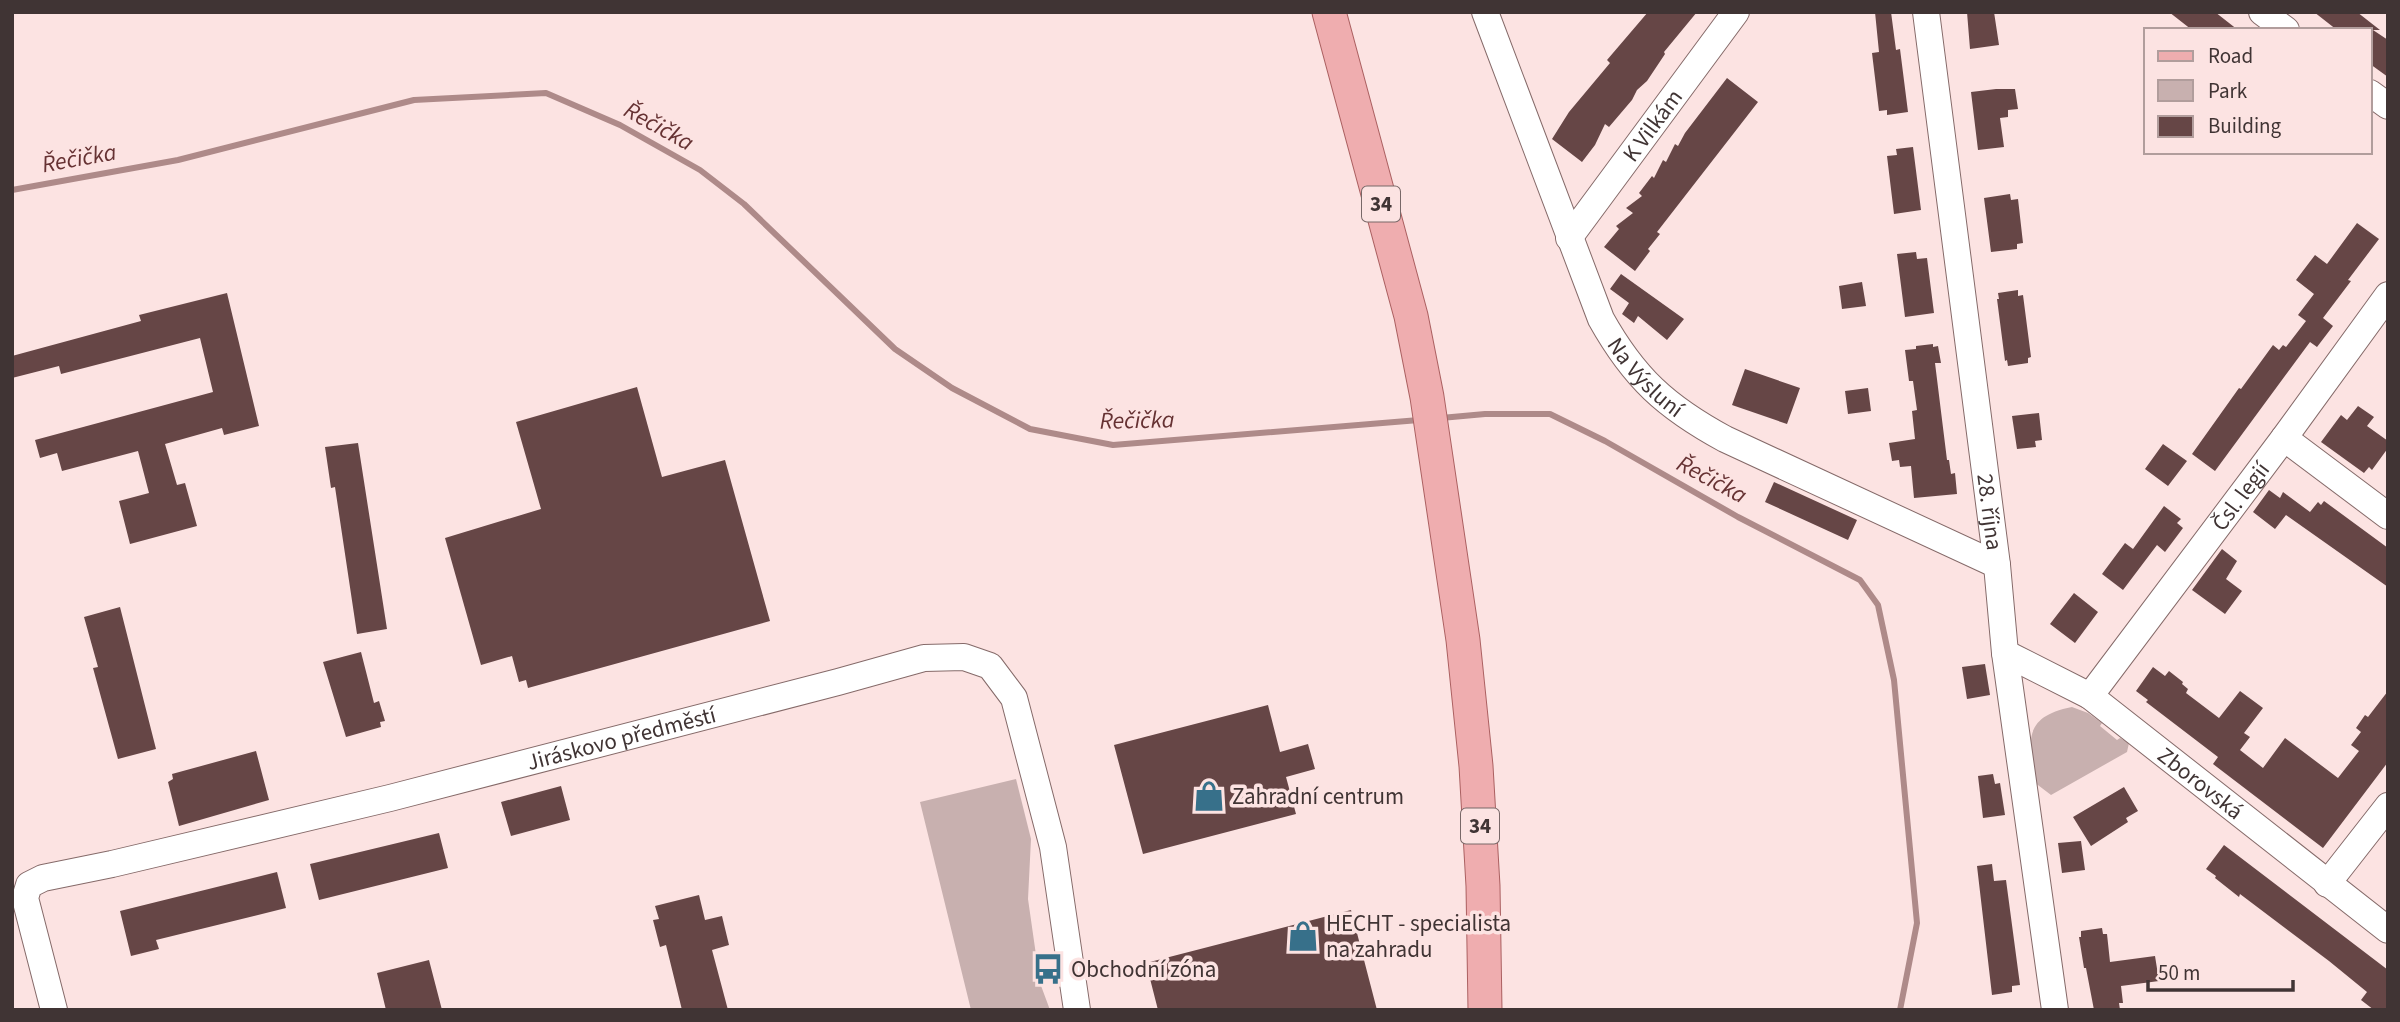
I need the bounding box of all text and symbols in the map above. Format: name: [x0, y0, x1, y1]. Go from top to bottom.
legend: [2144, 28, 2372, 154]
text: Road: [2208, 41, 2253, 71]
text: Park: [2208, 76, 2248, 106]
street label: K Vilkám: [1615, 82, 1691, 169]
water label: Řečička: [617, 93, 700, 160]
text: Building: [2208, 111, 2282, 141]
water label: Řečička: [39, 135, 119, 182]
road number: 34: [1362, 186, 1400, 222]
street label: Na Výsluní: [1599, 331, 1691, 426]
water label: Řečička: [1099, 402, 1175, 439]
water label: Řečička: [1670, 446, 1753, 513]
street label: Čsl. legií: [2204, 454, 2278, 538]
street label: 28. října: [1968, 472, 2011, 552]
street label: Jiráskovo předměstí: [523, 698, 721, 779]
street label: Zborovská: [2151, 739, 2250, 827]
shop icon: Zahradní centrum: [1192, 779, 1226, 813]
place label: Zahradní centrum: [1232, 780, 1404, 813]
road number: 34: [1461, 808, 1499, 844]
place label: HECHT - specialista na zahradu: [1326, 907, 1511, 966]
shop icon: HECHT - specialista na zahradu: [1286, 919, 1320, 953]
scale bar: [2148, 948, 2293, 992]
bus stop icon: Obchodní zóna: [1031, 952, 1065, 986]
place label: Obchodní zóna: [1071, 953, 1216, 986]
text: 50 m: [2158, 958, 2200, 988]

